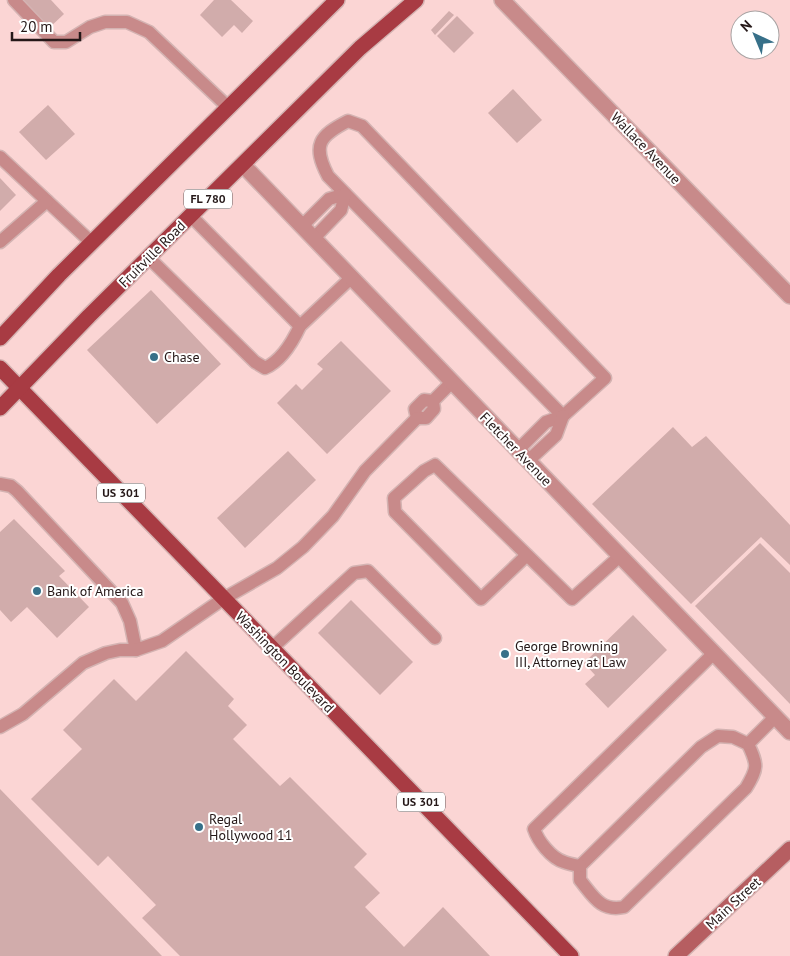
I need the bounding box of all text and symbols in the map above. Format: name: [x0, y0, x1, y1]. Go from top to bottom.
scale bar: [12, 10, 80, 42]
north arrow: [730, 10, 780, 60]
text: N: [736, 16, 756, 35]
text: 20 m: [20, 17, 53, 36]
street label: Wallace Avenue: [607, 108, 685, 188]
road number: FL 780: [184, 190, 232, 208]
street label: Fruitville Road: [115, 217, 189, 291]
place label: Chase: [164, 348, 200, 366]
marker: Chase: [148, 351, 160, 363]
street label: Fletcher Avenue: [476, 408, 556, 490]
road number: US 301: [97, 483, 145, 502]
place label: Bank of America: [47, 582, 143, 600]
marker: Bank of America: [31, 585, 43, 597]
street label: Washington Boulevard: [232, 608, 338, 716]
place label: George Browning III, Attorney at Law: [515, 637, 627, 671]
marker: George Browning III, Attorney at Law: [499, 648, 511, 660]
road number: US 301: [397, 792, 445, 812]
place label: Regal Hollywood 11: [209, 810, 292, 844]
marker: Regal Hollywood 11: [193, 821, 205, 833]
street label: Main Street: [702, 873, 765, 933]

